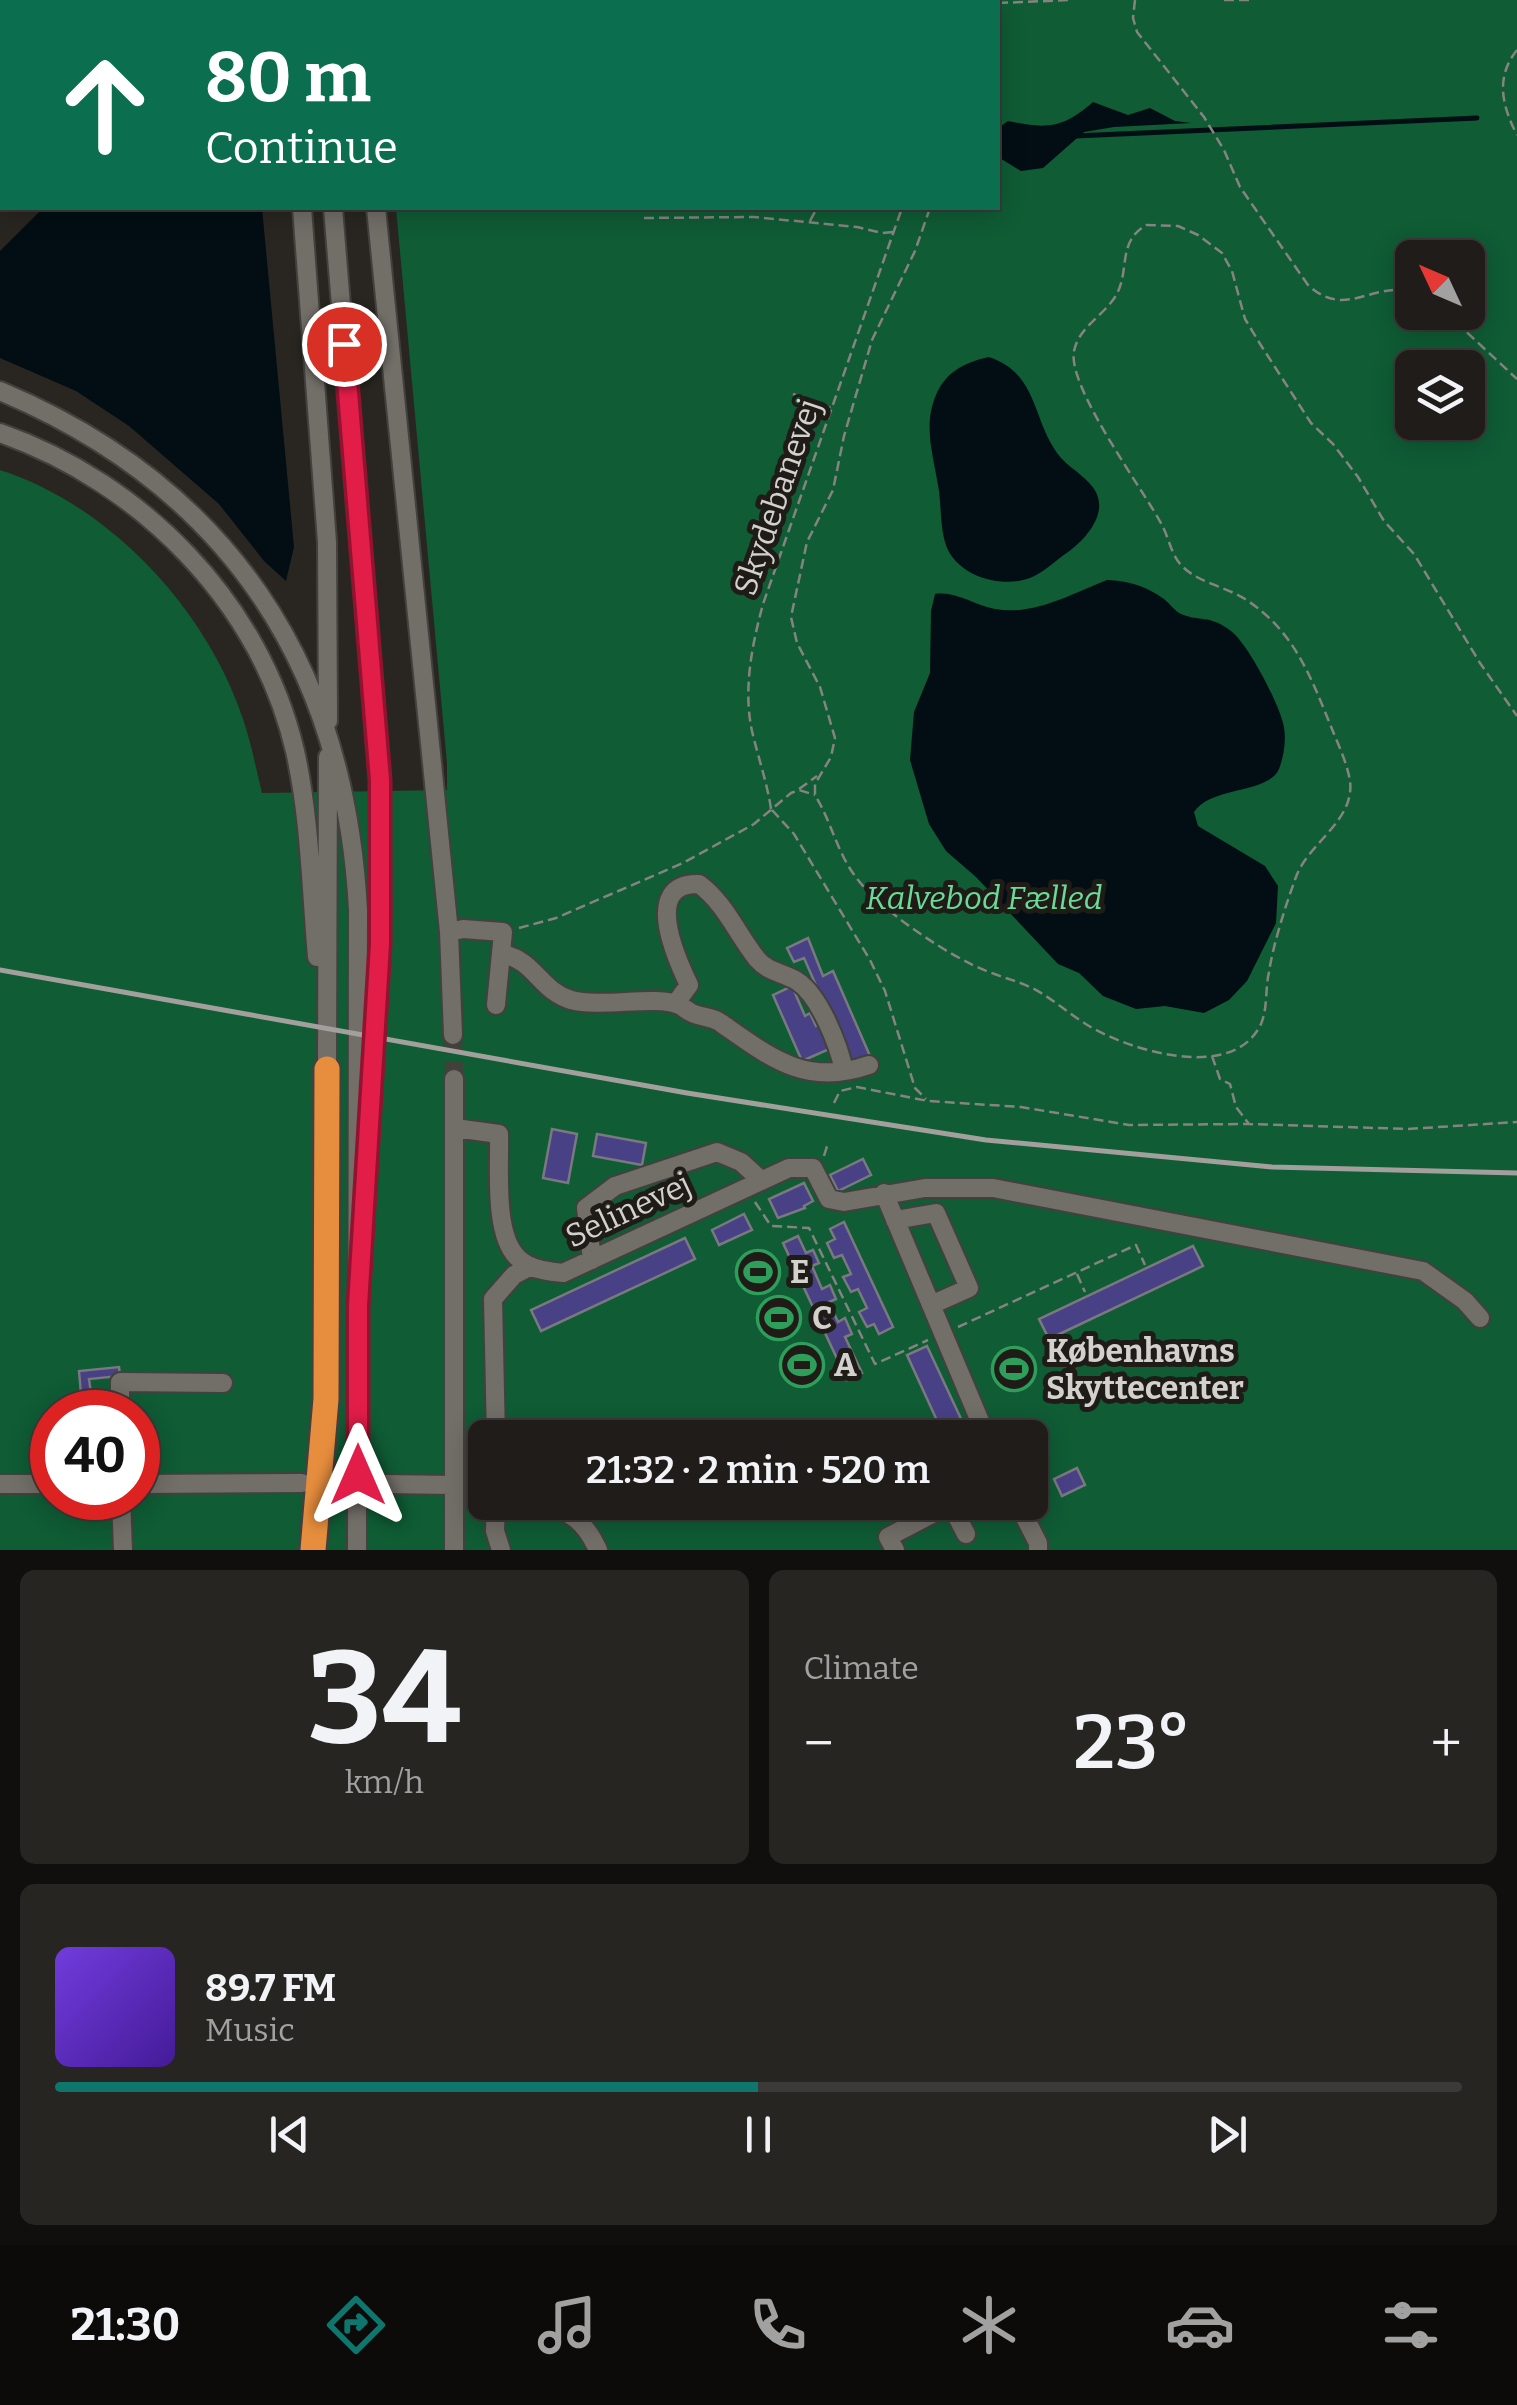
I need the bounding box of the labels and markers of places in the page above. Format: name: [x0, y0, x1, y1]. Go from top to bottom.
pin: [302, 302, 387, 387]
sports icon: E: [735, 1249, 781, 1295]
place label: E: [790, 1253, 810, 1291]
sports icon: C: [756, 1295, 802, 1341]
place label: C: [812, 1299, 832, 1337]
place label: Københavns Skyttecenter: [1046, 1332, 1244, 1407]
sports icon: A: [779, 1342, 825, 1388]
place label: A: [834, 1346, 857, 1384]
sports icon: Københavns Skyttecenter: [991, 1346, 1037, 1392]

